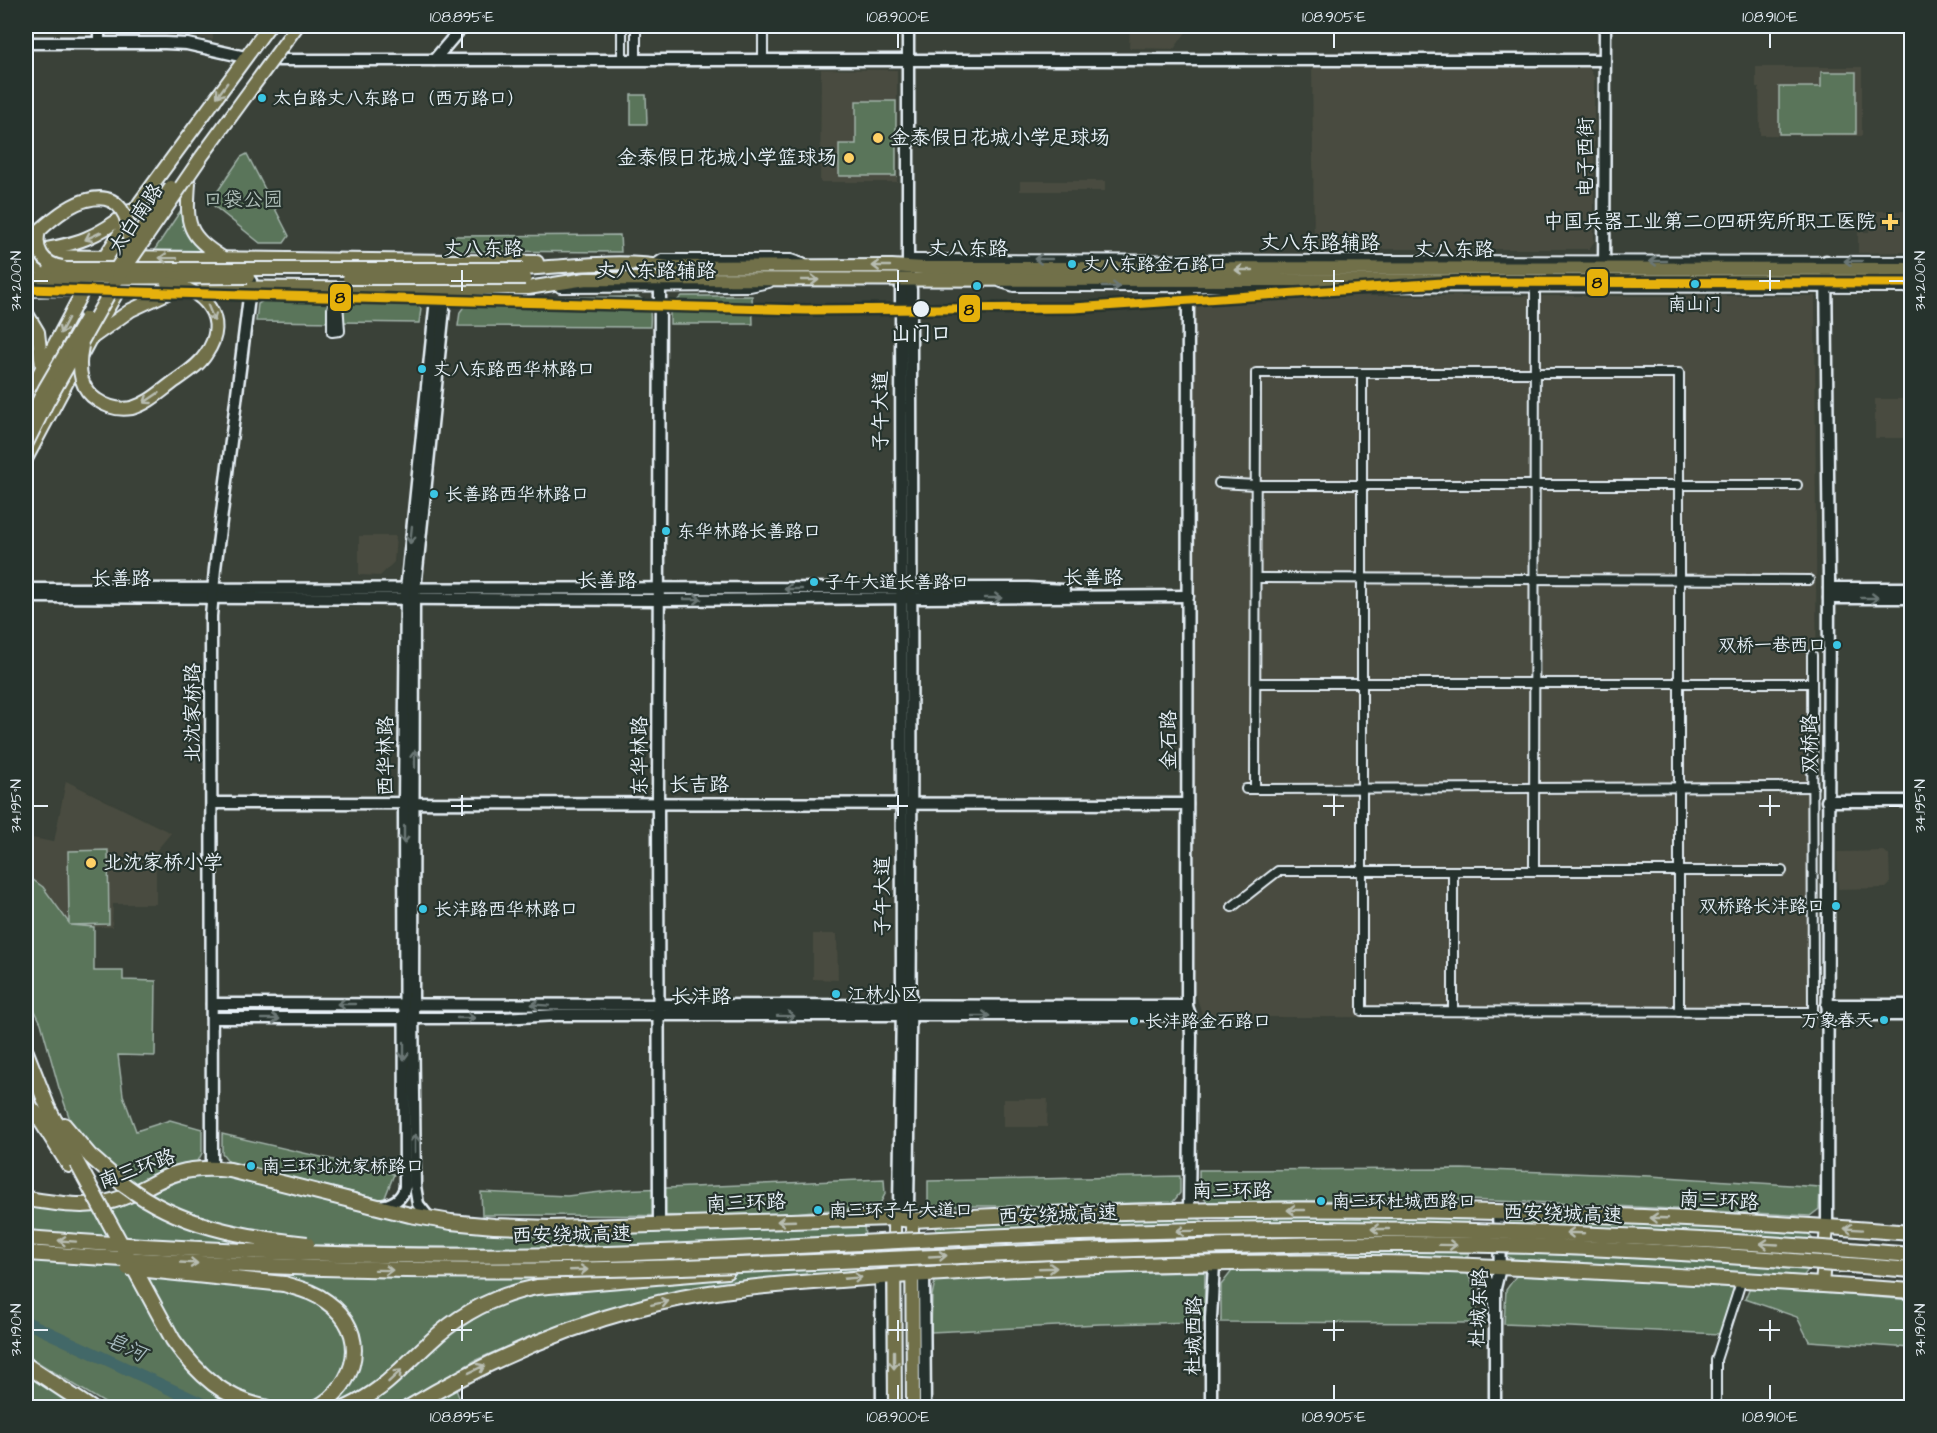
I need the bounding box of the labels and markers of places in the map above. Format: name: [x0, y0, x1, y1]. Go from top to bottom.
place label: 太白路丈八东路口（西万路口）: [273, 86, 525, 111]
marker: 太白路丈八东路口（西万路口）: [256, 92, 268, 104]
place label: 金泰假日花城小学足球场: [890, 124, 1110, 152]
marker: 金泰假日花城小学足球场: [871, 131, 885, 145]
place label: 金泰假日花城小学篮球场: [617, 144, 837, 172]
marker: 金泰假日花城小学篮球场: [842, 151, 856, 165]
place label: 中国兵器工业第二0四研究所职工医院: [1543, 208, 1876, 236]
marker: 中国兵器工业第二0四研究所职工医院: [1881, 213, 1899, 231]
place label: 丈八东路金石路口: [1083, 252, 1227, 277]
marker: 丈八东路金石路口: [1066, 258, 1078, 270]
marker: 南山门: [1689, 278, 1701, 290]
unlabelled marker: [971, 280, 983, 292]
place label: 南山门: [1668, 292, 1722, 317]
marker: 山门口: [911, 299, 931, 319]
place label: 山门口: [891, 320, 951, 348]
place label: 丈八东路西华林路口: [433, 357, 595, 382]
marker: 丈八东路西华林路口: [416, 363, 428, 375]
place label: 长善路西华林路口: [445, 482, 589, 507]
marker: 长善路西华林路口: [428, 488, 440, 500]
place label: 东华林路长善路口: [677, 519, 821, 544]
marker: 东华林路长善路口: [660, 525, 672, 537]
place label: 子午大道长善路口: [825, 570, 969, 595]
marker: 子午大道长善路口: [808, 576, 820, 588]
place label: 双桥一巷西口: [1718, 633, 1826, 658]
marker: 双桥一巷西口: [1831, 639, 1843, 651]
place label: 北沈家桥小学: [103, 849, 223, 877]
marker: 北沈家桥小学: [84, 856, 98, 870]
place label: 双桥路长沣路口: [1699, 894, 1825, 919]
place label: 长沣路西华林路口: [434, 897, 578, 922]
marker: 双桥路长沣路口: [1830, 900, 1842, 912]
marker: 长沣路西华林路口: [417, 903, 429, 915]
place label: 江林小区: [847, 982, 919, 1007]
marker: 江林小区: [830, 988, 842, 1000]
place label: 万象春天: [1801, 1008, 1873, 1033]
place label: 长沣路金石路口: [1145, 1009, 1271, 1034]
marker: 万象春天: [1878, 1014, 1890, 1026]
marker: 长沣路金石路口: [1128, 1015, 1140, 1027]
place label: 南三环北沈家桥路口: [262, 1154, 424, 1179]
marker: 南三环北沈家桥路口: [245, 1160, 257, 1172]
place label: 南三环杜城西路口: [1332, 1189, 1476, 1214]
marker: 南三环杜城西路口: [1315, 1195, 1327, 1207]
place label: 南三环子午大道口: [829, 1198, 973, 1223]
marker: 南三环子午大道口: [812, 1204, 824, 1216]

